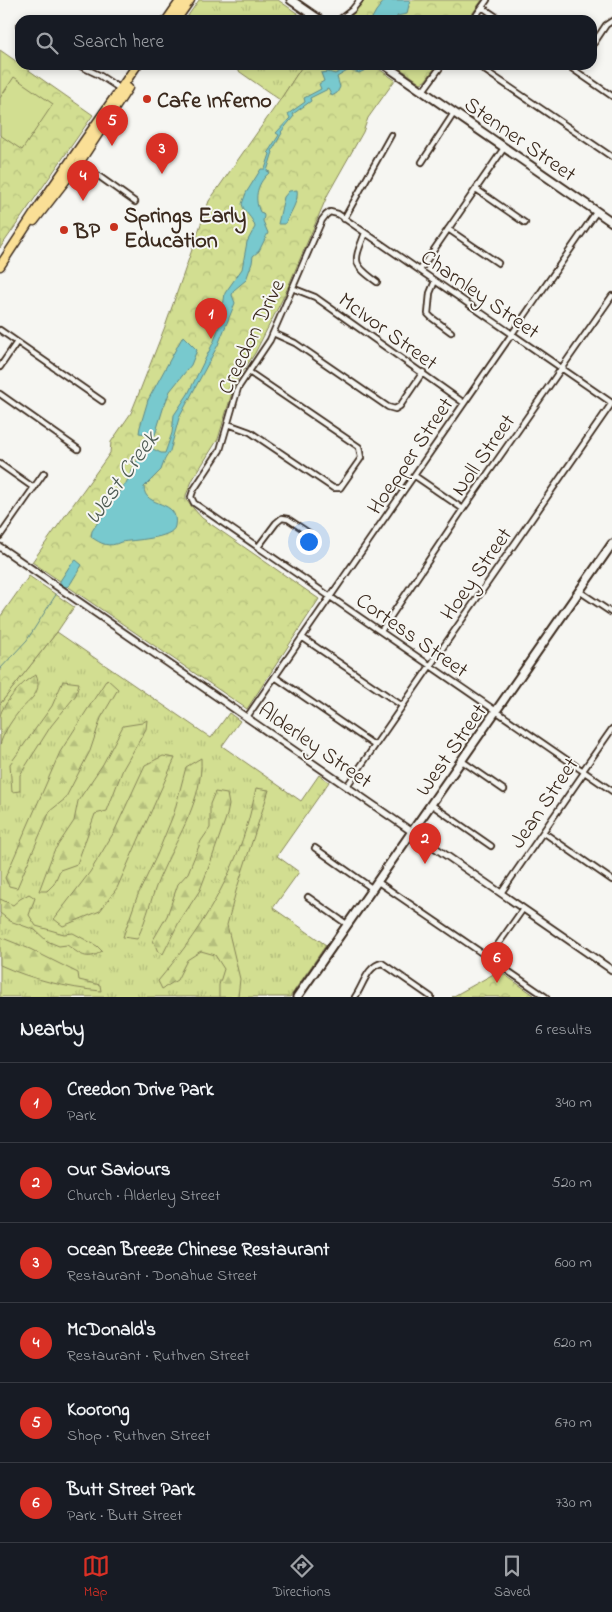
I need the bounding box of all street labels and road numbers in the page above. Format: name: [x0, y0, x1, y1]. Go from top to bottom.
street label: Stenner Street: [457, 90, 582, 191]
street label: Charnley Street: [413, 243, 546, 350]
street label: Creedon Drive: [211, 274, 294, 400]
street label: McIvor Street: [331, 285, 444, 380]
street label: Hoepper Street: [360, 391, 463, 522]
street label: Noll Street: [444, 408, 525, 503]
street label: Hoey Street: [434, 521, 522, 628]
street label: Cortess Street: [348, 586, 475, 687]
street label: Alderley Street: [250, 695, 378, 799]
street label: West Street: [409, 697, 496, 803]
street label: Jean Street: [503, 751, 588, 856]

